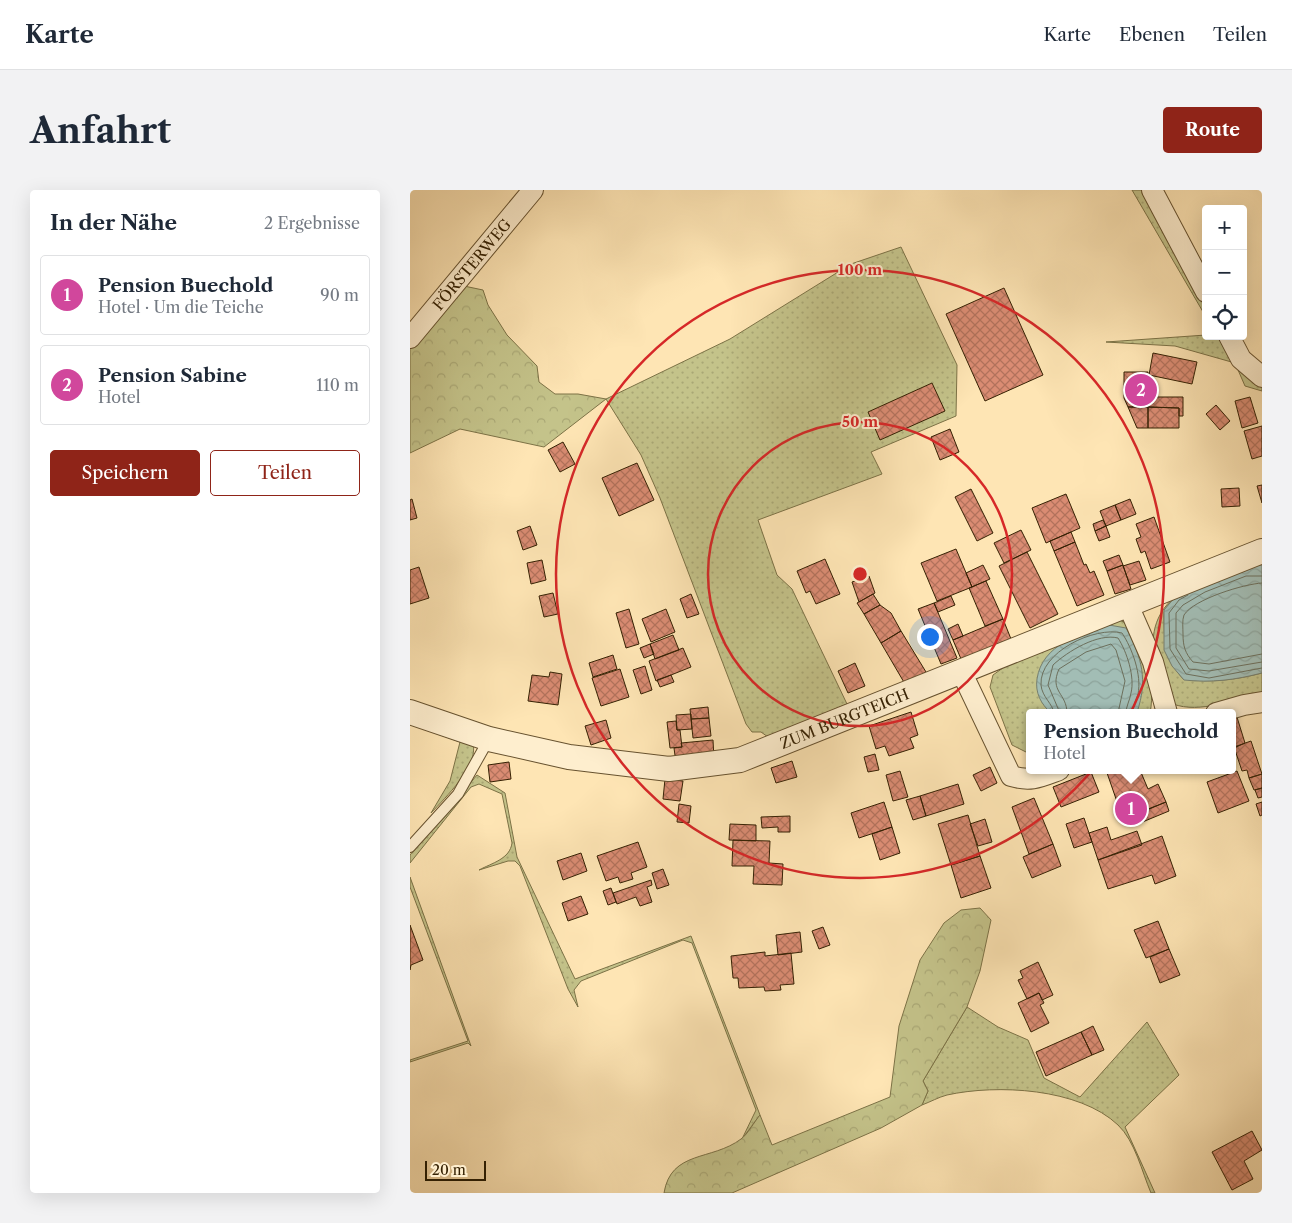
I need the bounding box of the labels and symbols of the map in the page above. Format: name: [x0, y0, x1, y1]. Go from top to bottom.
street label: FÖRSTERWEG: [428, 215, 515, 314]
text: 100 m: [838, 260, 882, 279]
pin: 2: [1125, 371, 1157, 409]
text: 50 m: [842, 412, 878, 431]
centre of rings: [851, 565, 869, 583]
your location: [917, 624, 943, 650]
street label: ZUM BURGTEICH: [777, 684, 912, 753]
pin: 1: [1115, 790, 1147, 828]
scale bar: [425, 1158, 486, 1181]

